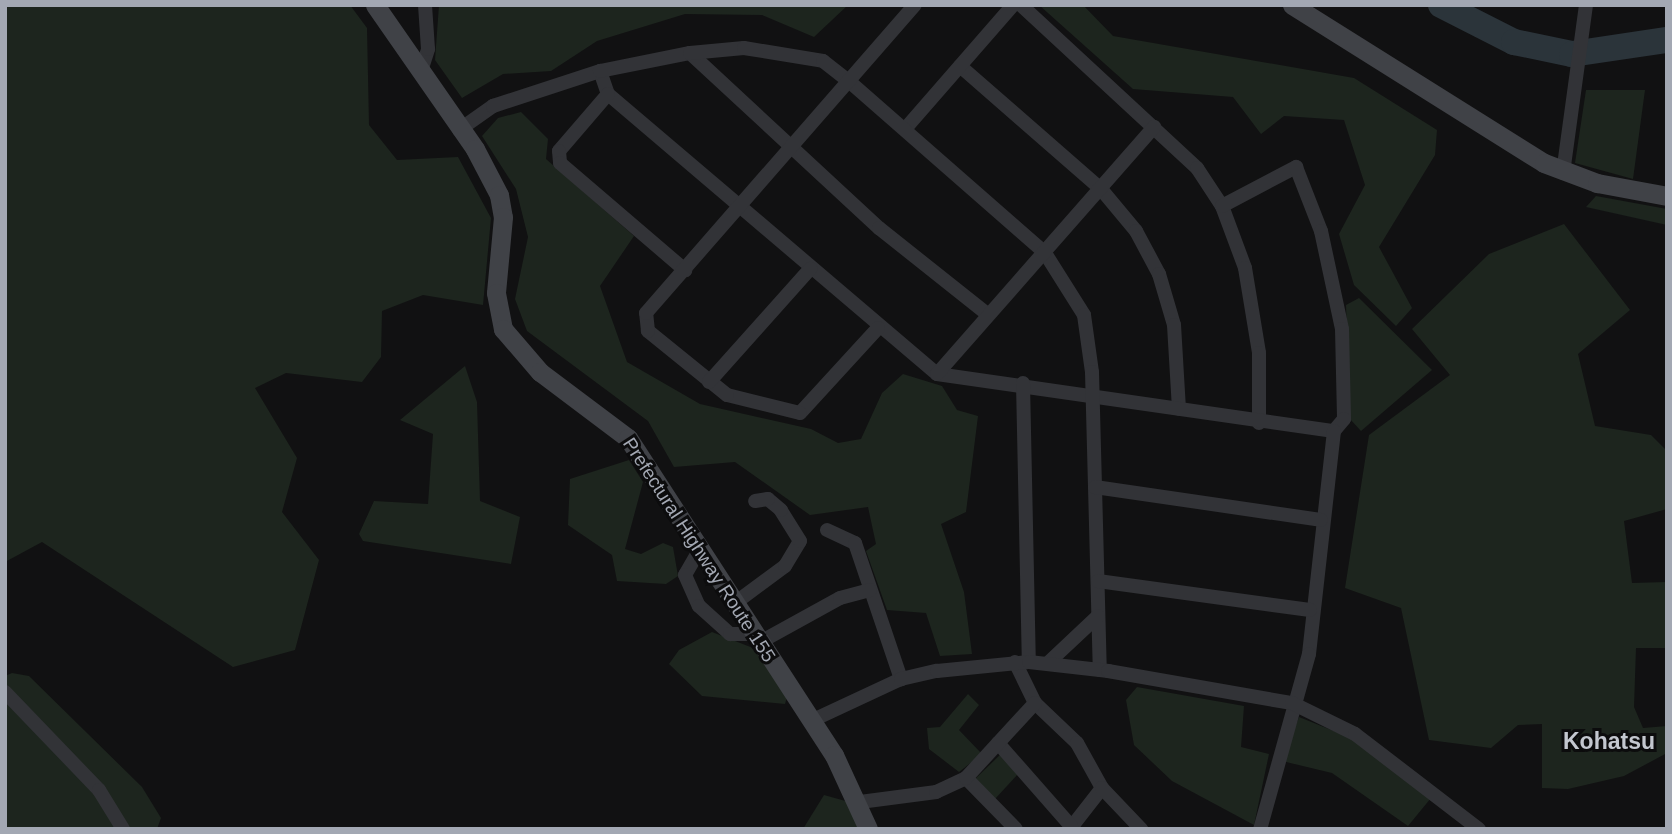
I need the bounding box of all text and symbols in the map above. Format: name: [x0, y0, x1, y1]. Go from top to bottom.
street label: Prefectural Highway Route 155: [618, 434, 780, 666]
district label: Kohatsu: [1563, 727, 1655, 755]

